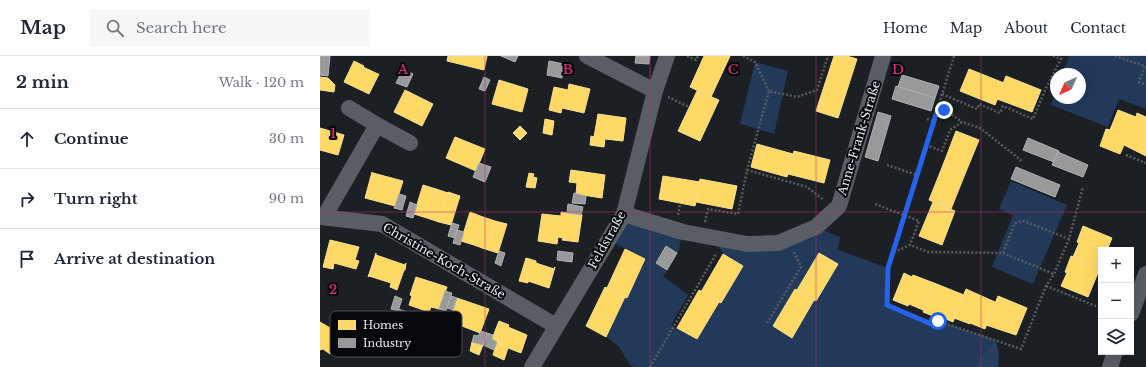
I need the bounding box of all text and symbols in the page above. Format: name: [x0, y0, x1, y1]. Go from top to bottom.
search box: [90, 10, 370, 46]
text: Map: [20, 16, 66, 39]
icon: search: [104, 17, 126, 39]
text: Search here: [136, 18, 227, 37]
text: Home: [883, 19, 928, 37]
text: Map: [950, 19, 982, 37]
text: About: [1004, 19, 1048, 37]
text: Contact: [1070, 19, 1126, 37]
text: A: [397, 61, 409, 78]
text: B: [563, 61, 573, 78]
text: C: [728, 61, 739, 78]
text: D: [892, 61, 904, 78]
north arrow: [1050, 68, 1086, 104]
text: 2 min: [16, 72, 69, 93]
text: Walk · 120 m: [219, 74, 304, 91]
street label: Anne-Frank-Straße: [834, 79, 883, 198]
route end: [935, 101, 953, 119]
text: 1: [330, 125, 336, 142]
icon: ahead: [16, 128, 38, 150]
text: Continue: [54, 129, 129, 148]
text: 30 m: [269, 130, 304, 147]
icon: right: [16, 188, 38, 210]
text: Turn right: [54, 189, 137, 208]
text: 90 m: [269, 190, 304, 207]
street label: Feldstraße: [585, 208, 629, 271]
street label: Christine-Koch-Straße: [380, 219, 508, 302]
map controls: [1098, 247, 1134, 355]
button: +: [1098, 247, 1134, 283]
icon: arrive: [16, 248, 38, 270]
text: Arrive at destination: [54, 249, 215, 268]
text: 2: [329, 281, 337, 298]
button: −: [1098, 283, 1134, 319]
legend: [330, 311, 462, 357]
route start: [929, 312, 947, 330]
text: Homes: [363, 318, 403, 332]
button: layers: [1098, 319, 1134, 355]
text: Industry: [363, 336, 411, 350]

